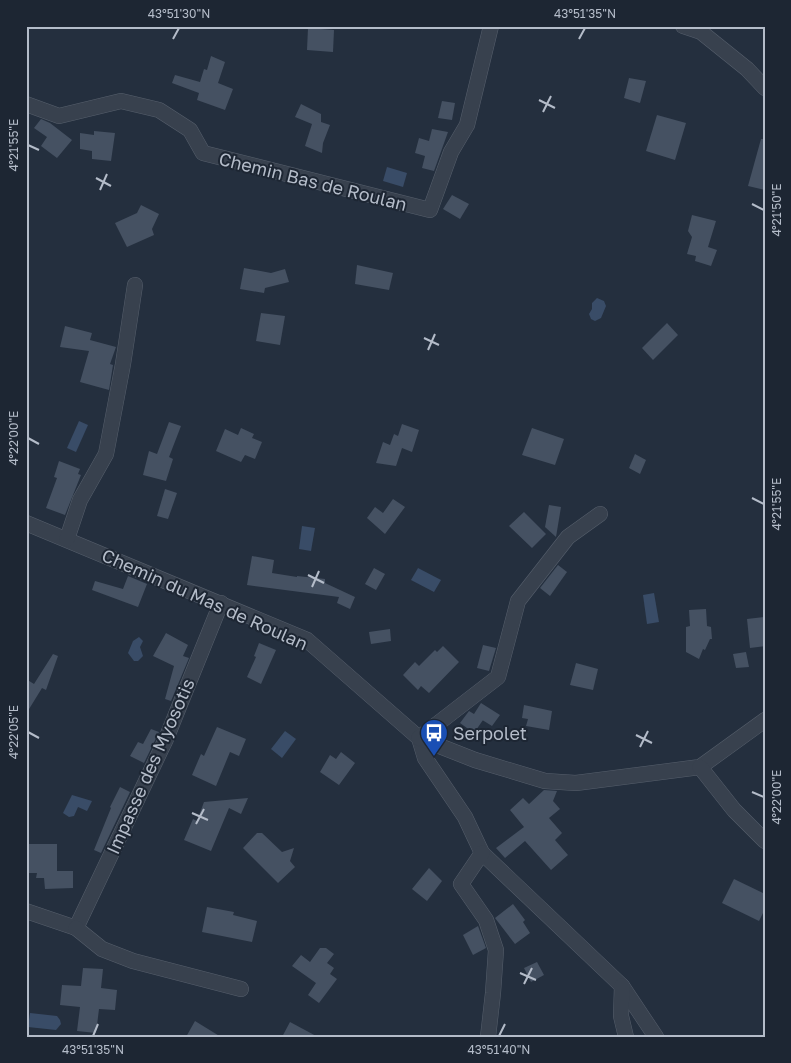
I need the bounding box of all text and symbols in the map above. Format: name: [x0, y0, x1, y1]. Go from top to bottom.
text: 43°51'30"N: [148, 6, 210, 21]
text: 43°51'35"N: [554, 6, 616, 21]
text: 4°21'55"E: [6, 119, 21, 171]
street label: Chemin Bas de Roulan: [217, 147, 409, 215]
text: 4°21'50"E: [769, 183, 784, 237]
text: 4°22'00"E: [6, 411, 21, 465]
text: 4°21'55"E: [769, 478, 784, 530]
street label: Chemin du Mas de Roulan: [99, 544, 311, 654]
street label: Impasse des Myosotis: [101, 675, 199, 857]
text: 4°22'05"E: [6, 705, 21, 759]
bus stop icon: Serpolet: [419, 718, 449, 757]
place label: Serpolet: [453, 722, 527, 744]
text: 4°22'00"E: [769, 770, 784, 824]
text: 43°51'35"N: [62, 1042, 124, 1057]
text: 43°51'40"N: [467, 1042, 531, 1057]

